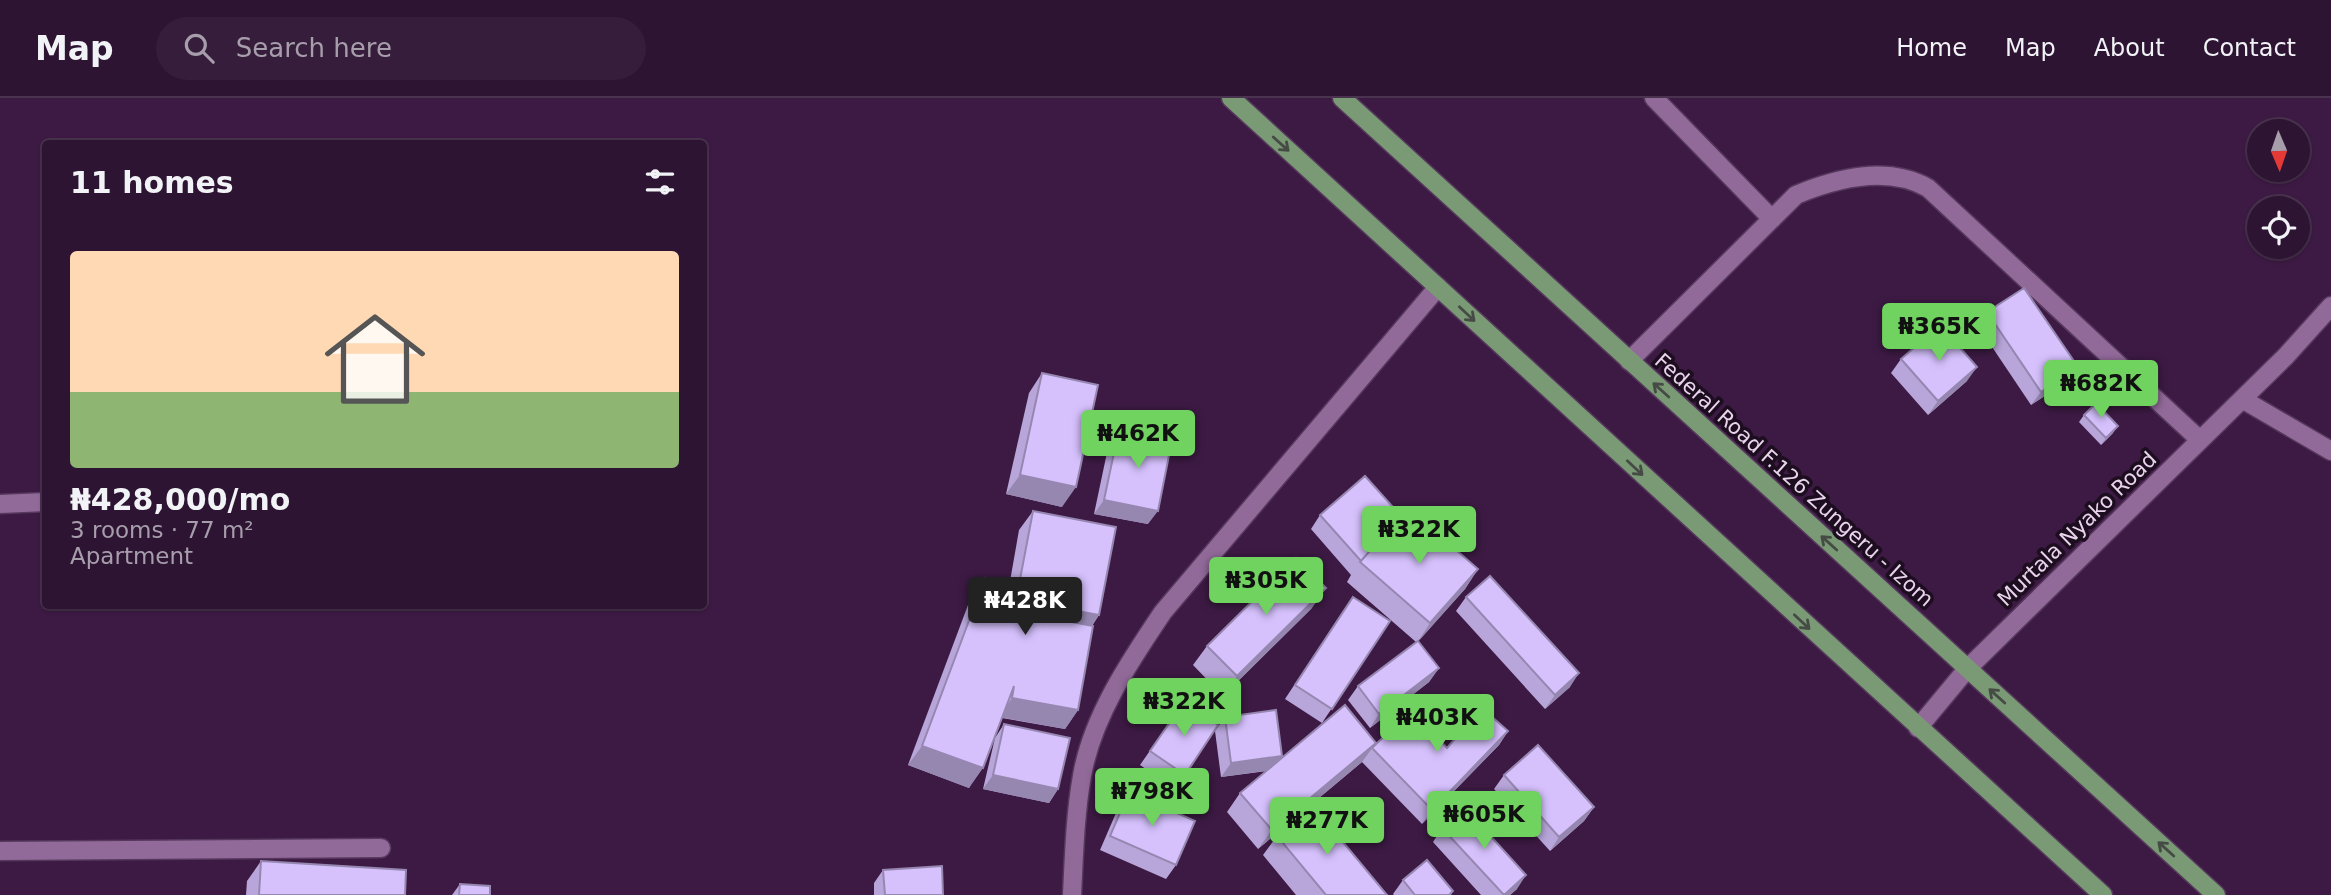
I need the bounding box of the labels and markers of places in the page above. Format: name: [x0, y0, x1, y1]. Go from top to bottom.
pin: ₦365K: [1890, 303, 1988, 363]
pin: ₦682K: [2052, 360, 2150, 420]
pin: ₦462K: [1089, 410, 1187, 470]
pin: ₦322K: [1370, 506, 1468, 566]
pin: ₦305K: [1217, 558, 1315, 617]
pin: ₦428K: [976, 578, 1074, 637]
pin: ₦322K: [1135, 678, 1233, 738]
pin: ₦403K: [1388, 694, 1486, 754]
pin: ₦798K: [1103, 768, 1201, 828]
pin: ₦605K: [1435, 792, 1533, 851]
pin: ₦277K: [1278, 798, 1376, 857]

